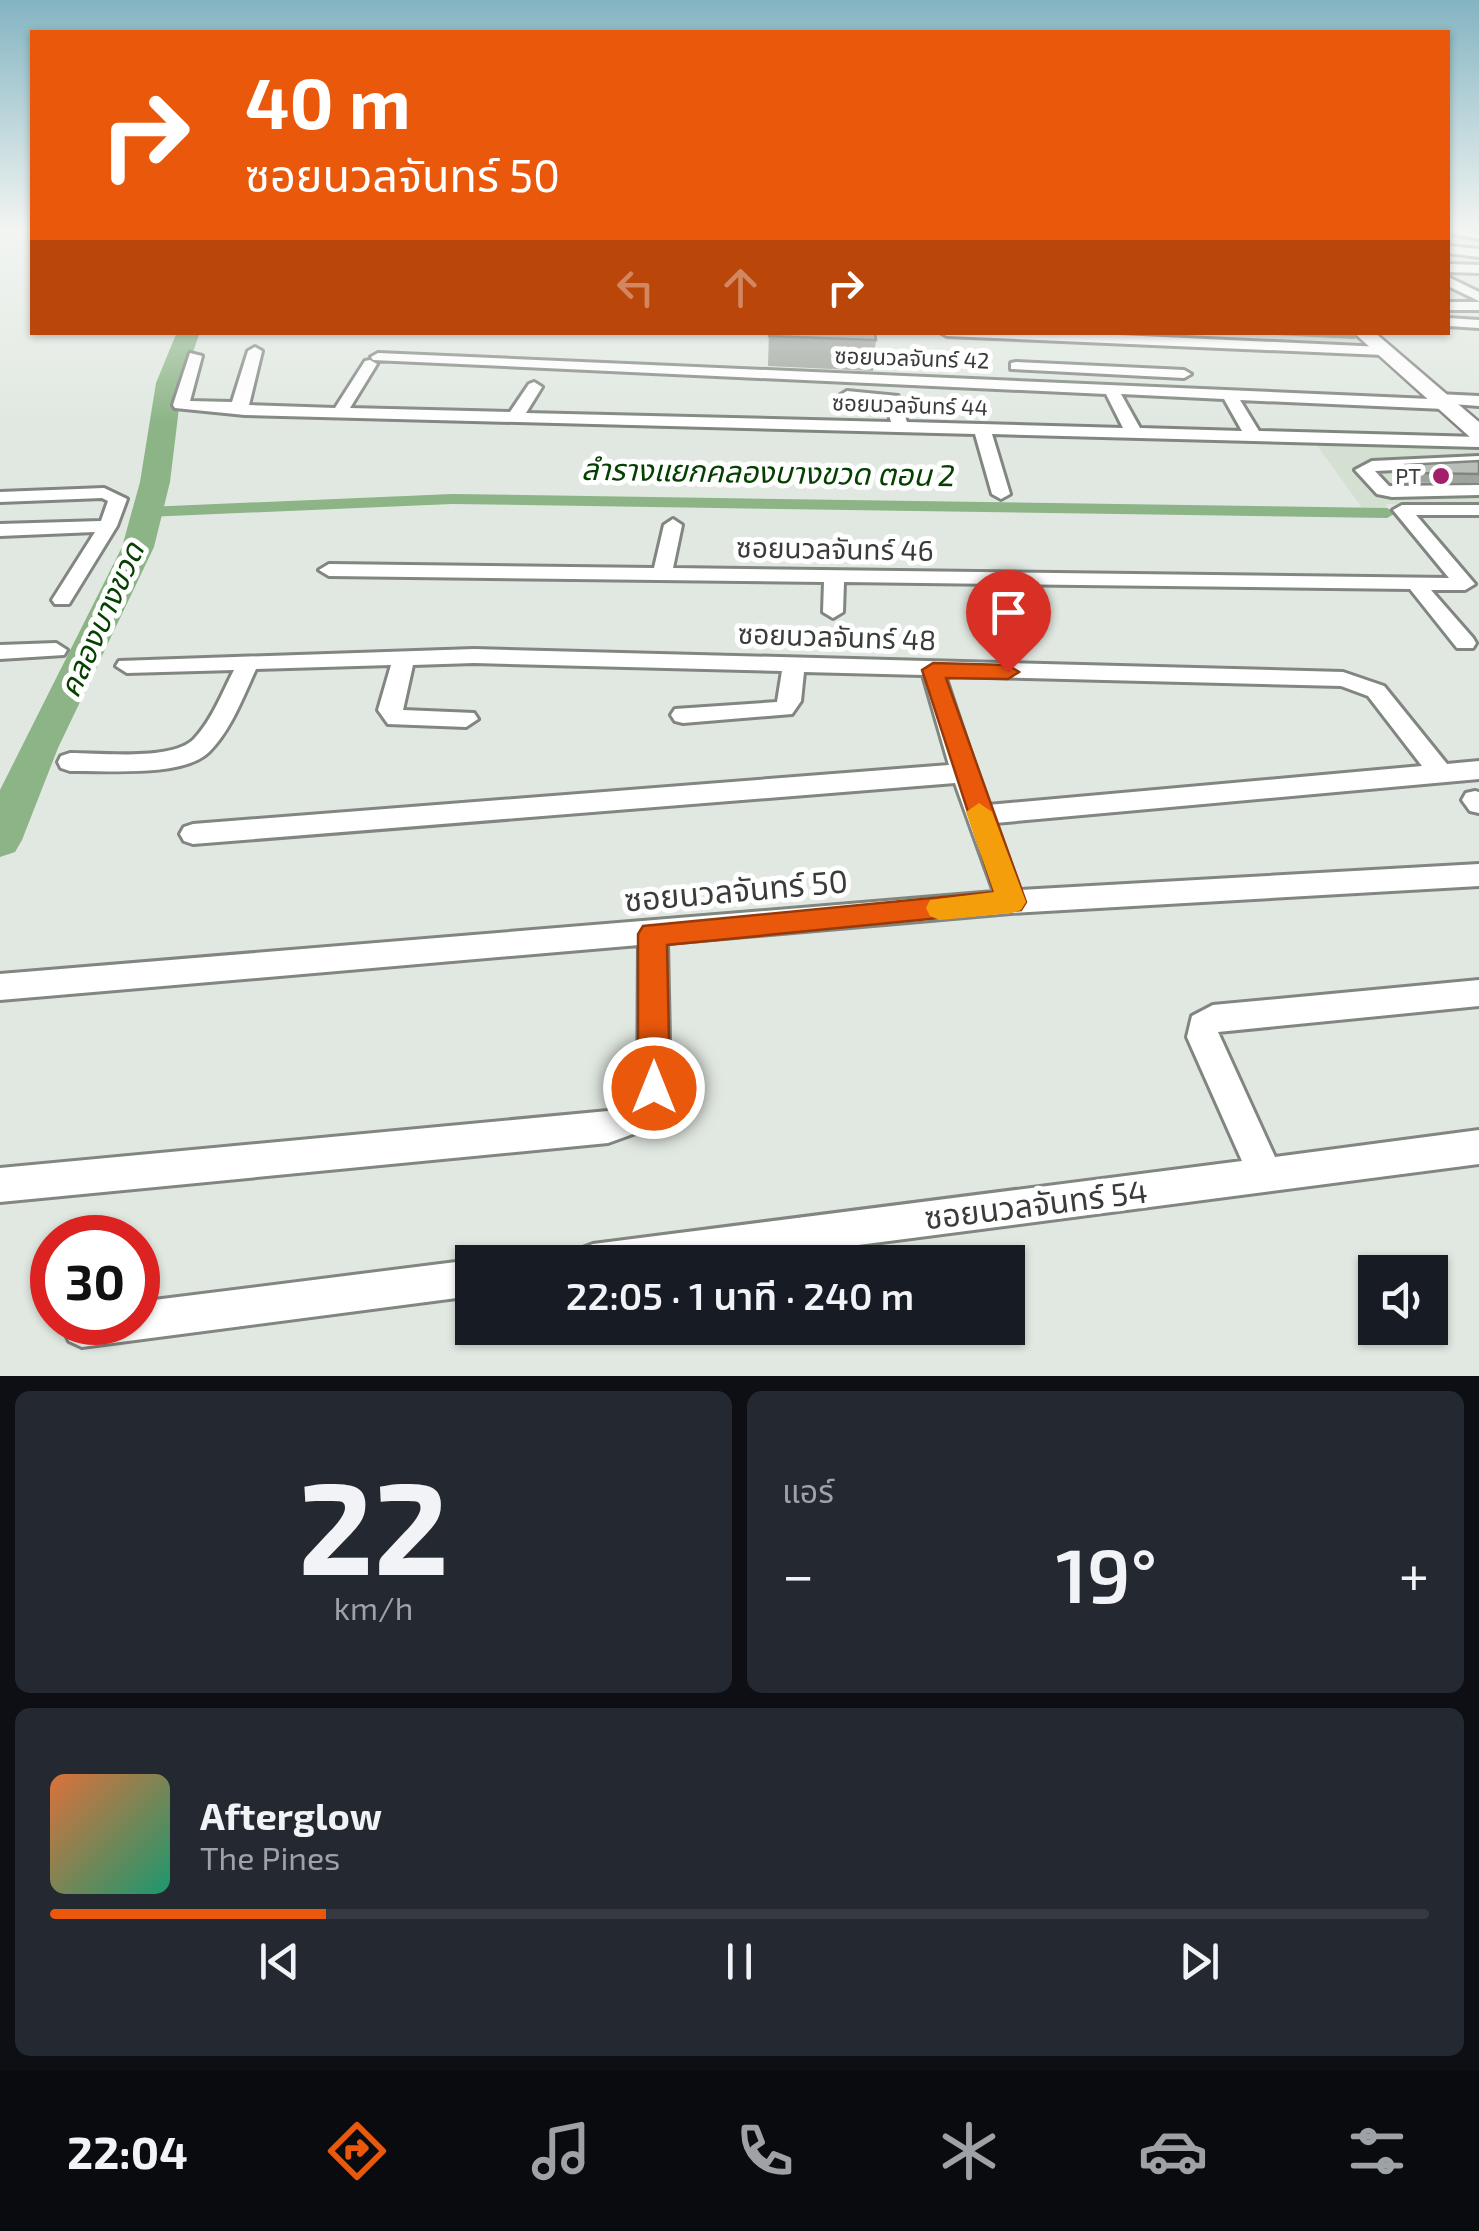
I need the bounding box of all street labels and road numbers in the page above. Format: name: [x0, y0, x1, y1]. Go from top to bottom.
street label: ซอยนวลจันทร์ 42: [834, 341, 990, 373]
street label: ซอยนวลจันทร์ 44: [832, 388, 988, 420]
street label: ซอยนวลจันทร์ 46: [736, 529, 934, 567]
street label: ซอยนวลจันทร์ 48: [737, 616, 937, 656]
street label: ซอยนวลจันทร์ 50: [623, 860, 849, 918]
street label: ซอยนวลจันทร์ 54: [922, 1170, 1149, 1236]

